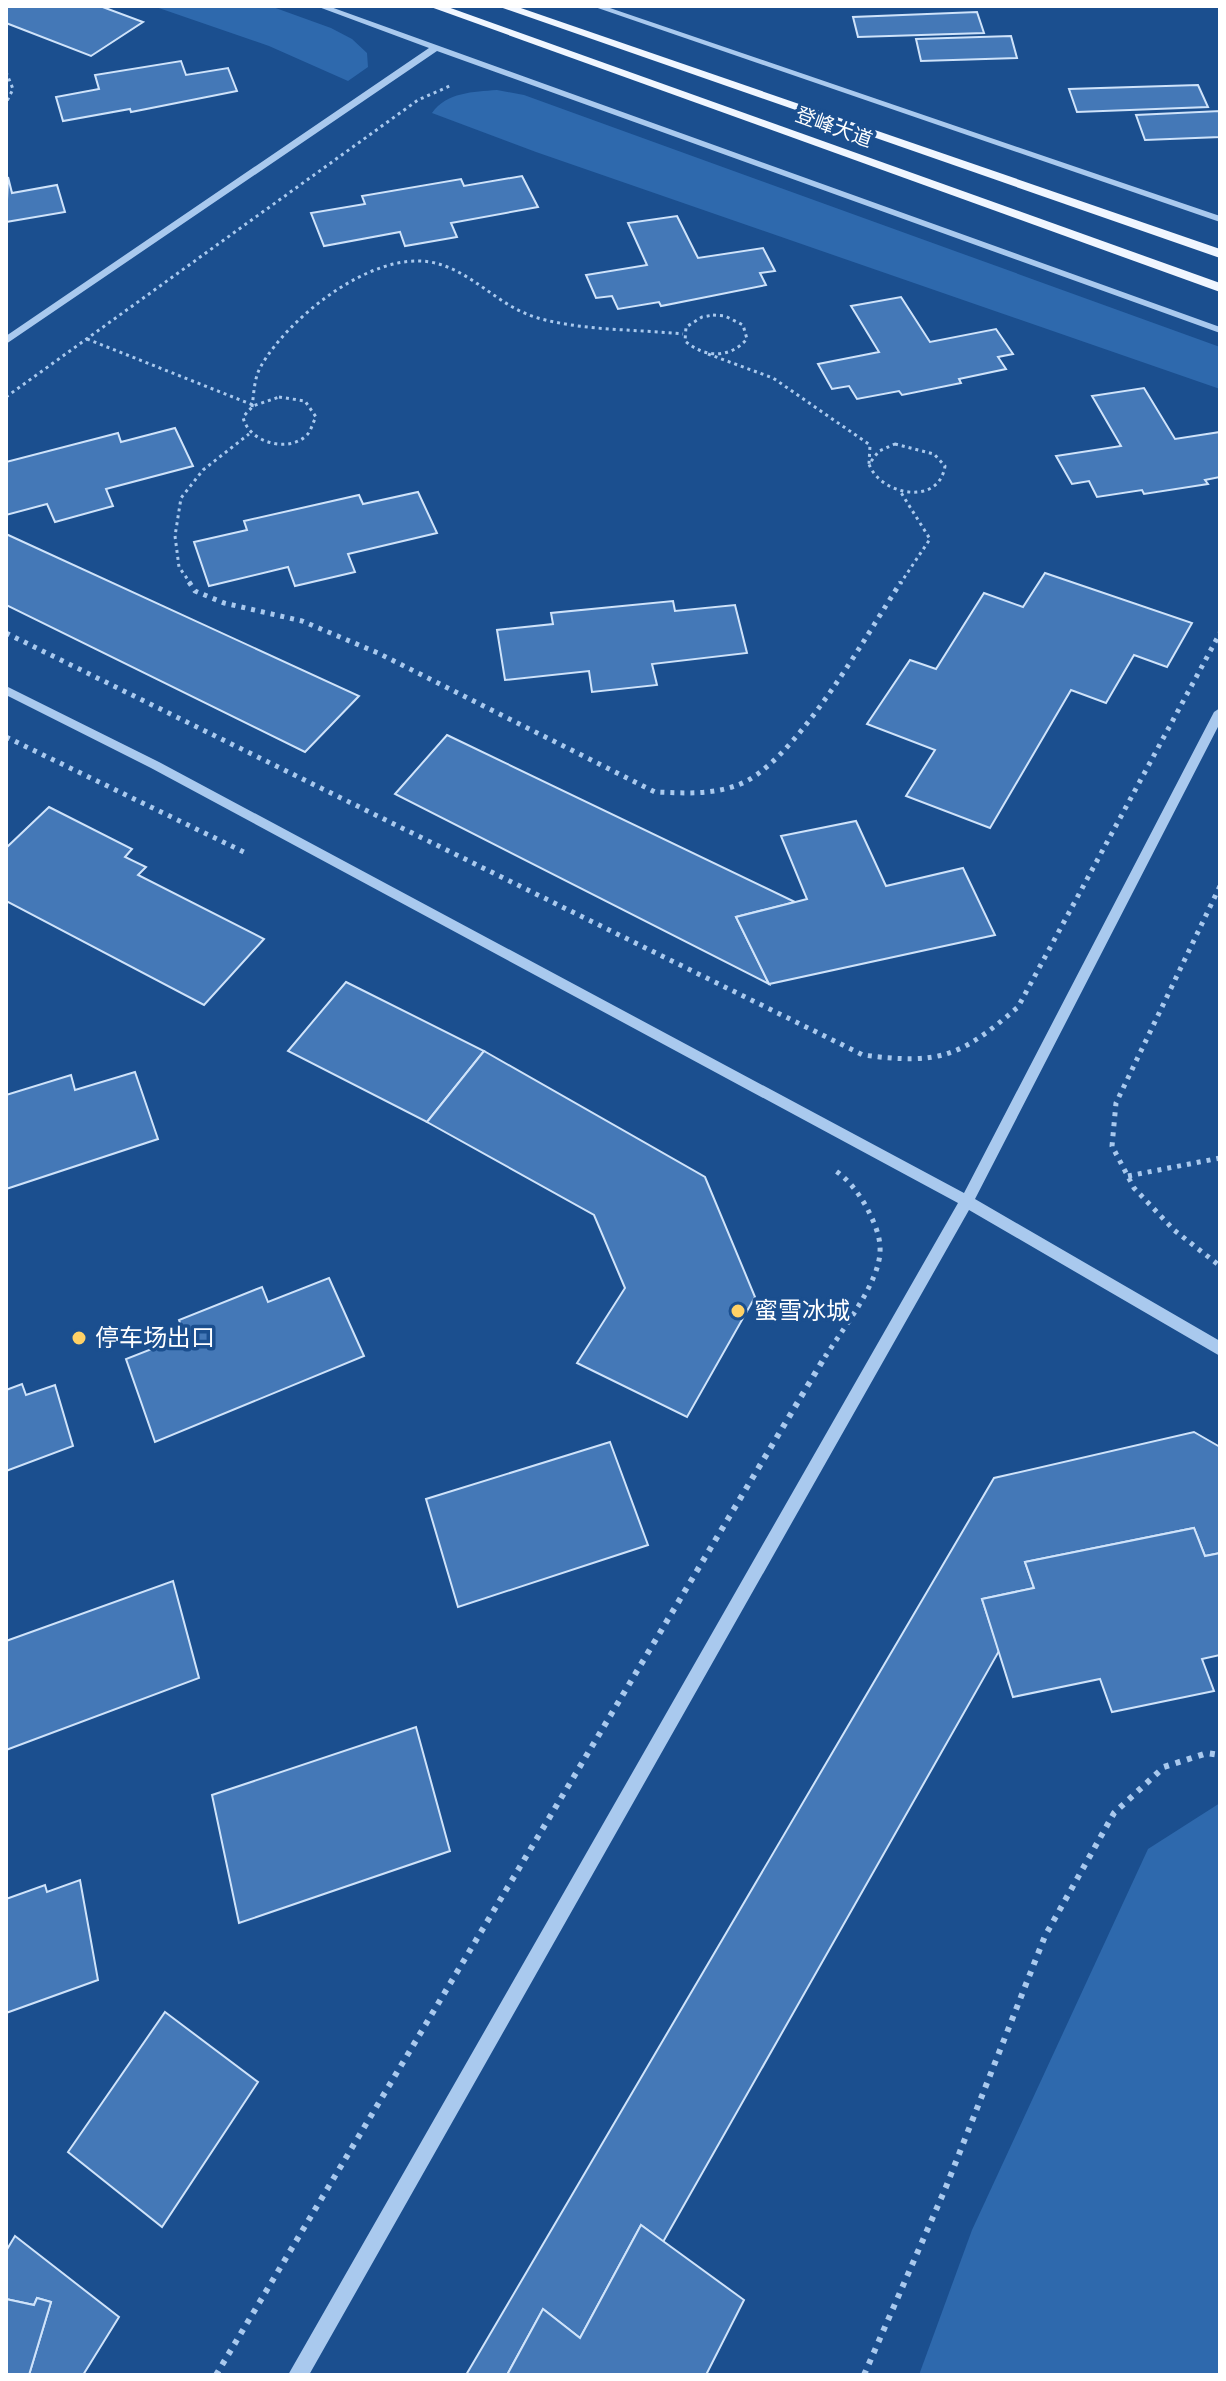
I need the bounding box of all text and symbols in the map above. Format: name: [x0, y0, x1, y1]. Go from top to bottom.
street label: 登峰大道: [792, 101, 876, 153]
place label: 蜜雪冰城: [754, 1295, 850, 1326]
marker: 蜜雪冰城: [729, 1302, 747, 1320]
place label: 停车场出口: [95, 1322, 215, 1353]
marker: 停车场出口: [70, 1329, 88, 1347]

